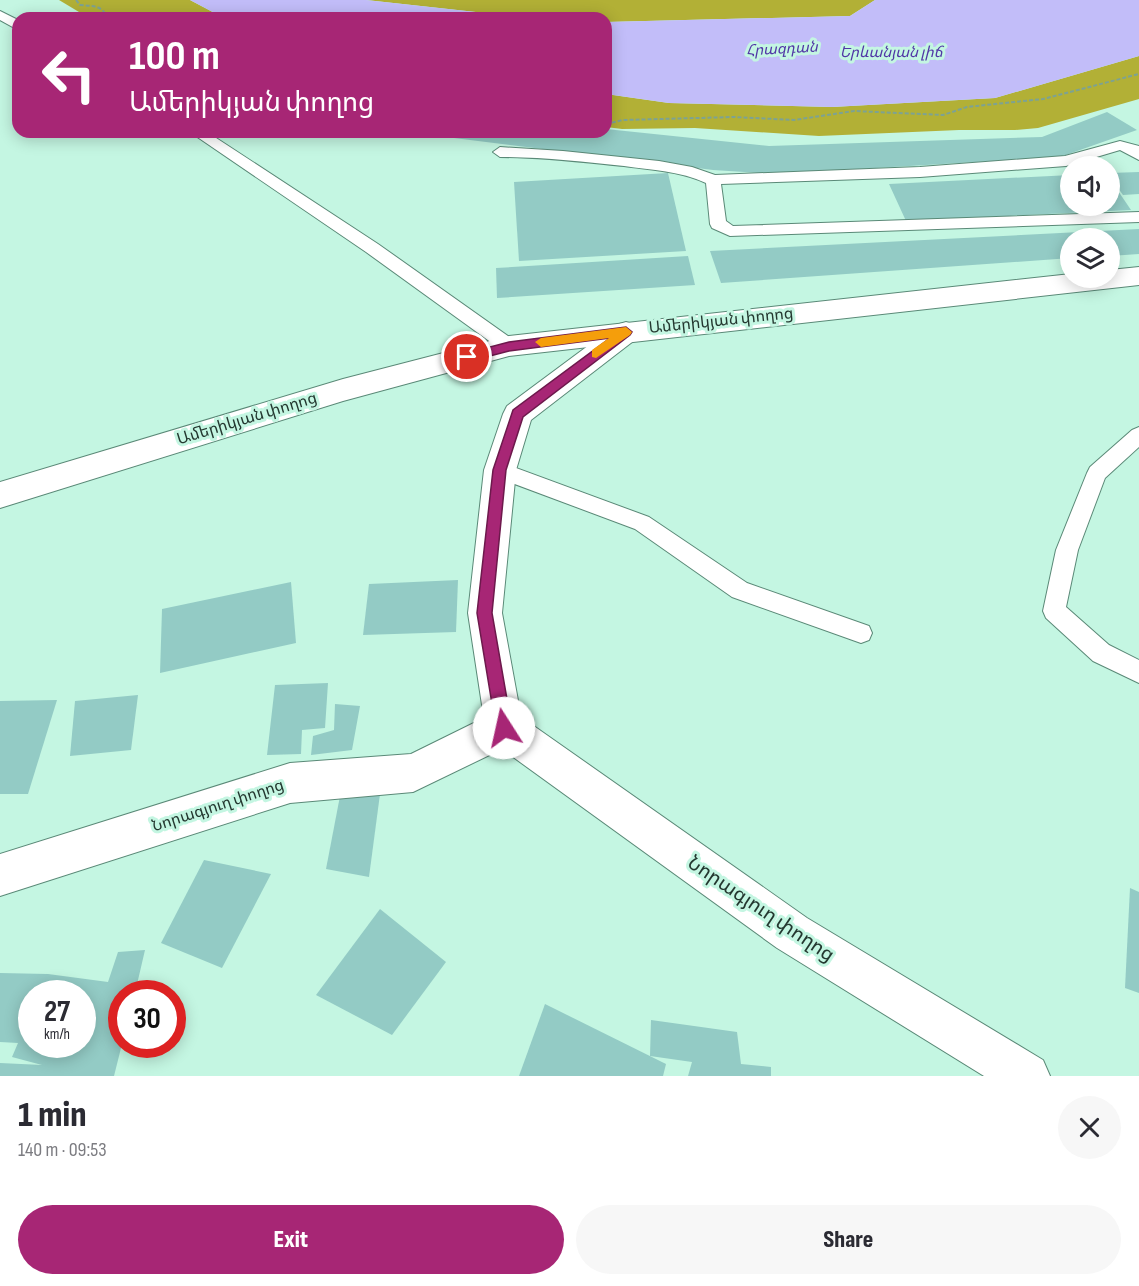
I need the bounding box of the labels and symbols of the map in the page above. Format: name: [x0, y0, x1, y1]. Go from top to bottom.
water label: Հրազդան: [746, 38, 819, 60]
water label: Երևանյան լիճ: [840, 43, 945, 62]
street label: Ամերիկյան փողոց: [648, 304, 794, 338]
pin: [441, 331, 492, 382]
street label: Ամերիկյան փողոց: [175, 389, 319, 449]
position arrow: [472, 696, 536, 760]
street label: Նորագյուղ փողոց: [150, 776, 286, 836]
street label: Նորագյուղ փողոց: [683, 851, 839, 967]
speed limit sign: 30: [108, 980, 186, 1058]

